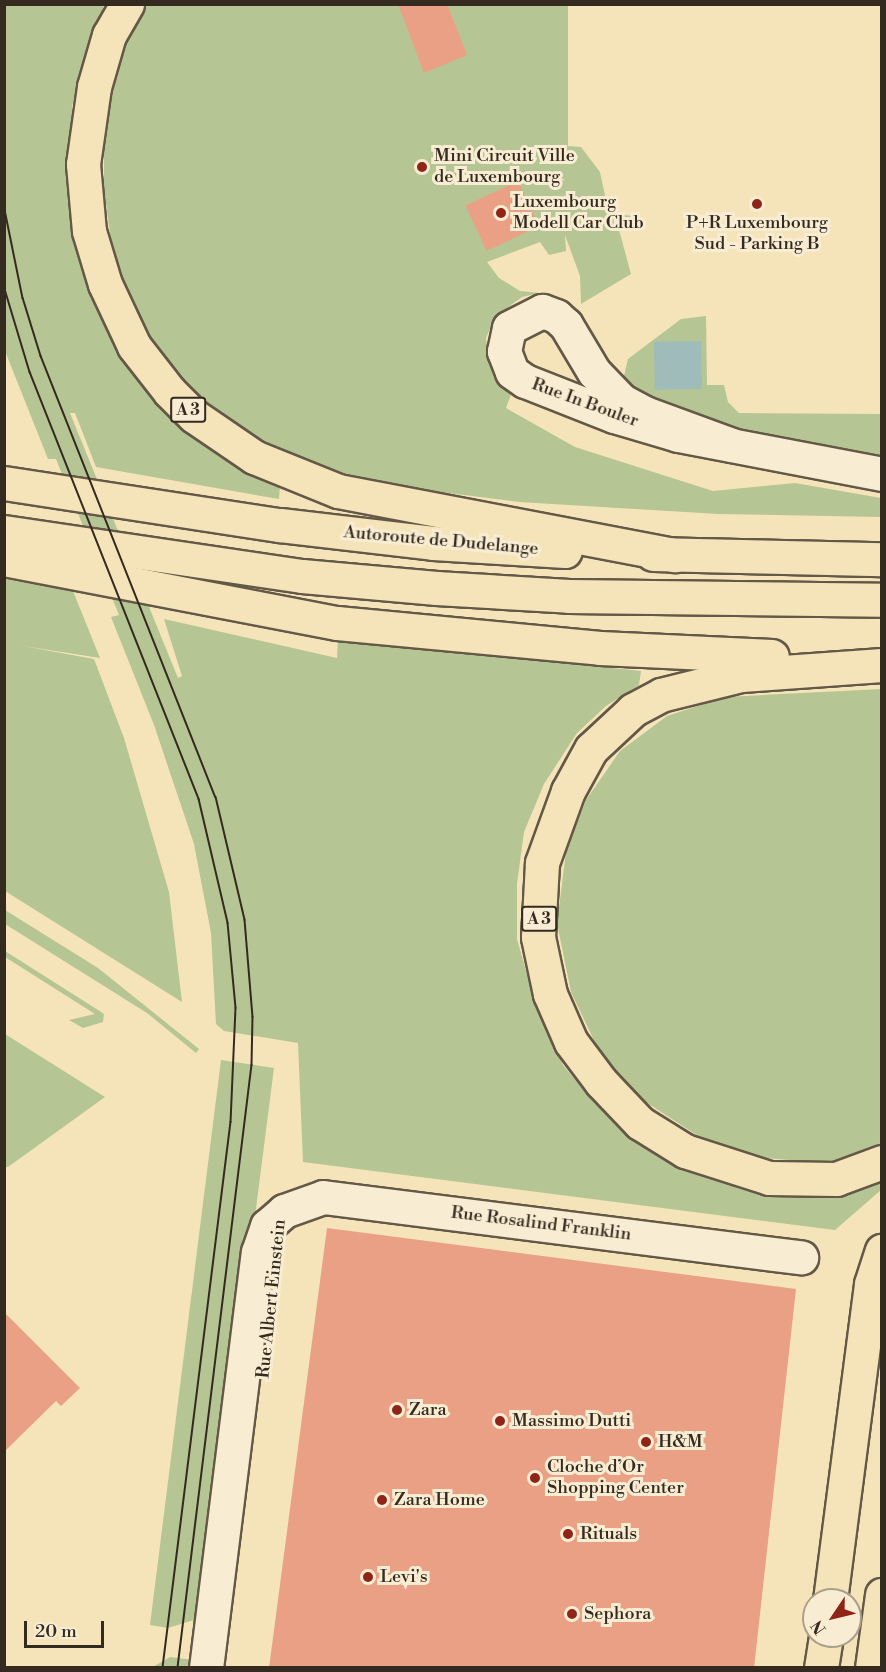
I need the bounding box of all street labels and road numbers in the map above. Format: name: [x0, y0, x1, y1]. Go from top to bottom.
street label: Rue In Bouler: [529, 374, 641, 432]
road number: A 3: [170, 397, 206, 423]
street label: Autoroute de Dudelange: [343, 522, 539, 560]
road number: A 3: [521, 906, 557, 932]
street label: Rue Rosalind Franklin: [450, 1202, 632, 1246]
street label: Rue Albert Einstein: [253, 1218, 291, 1380]

